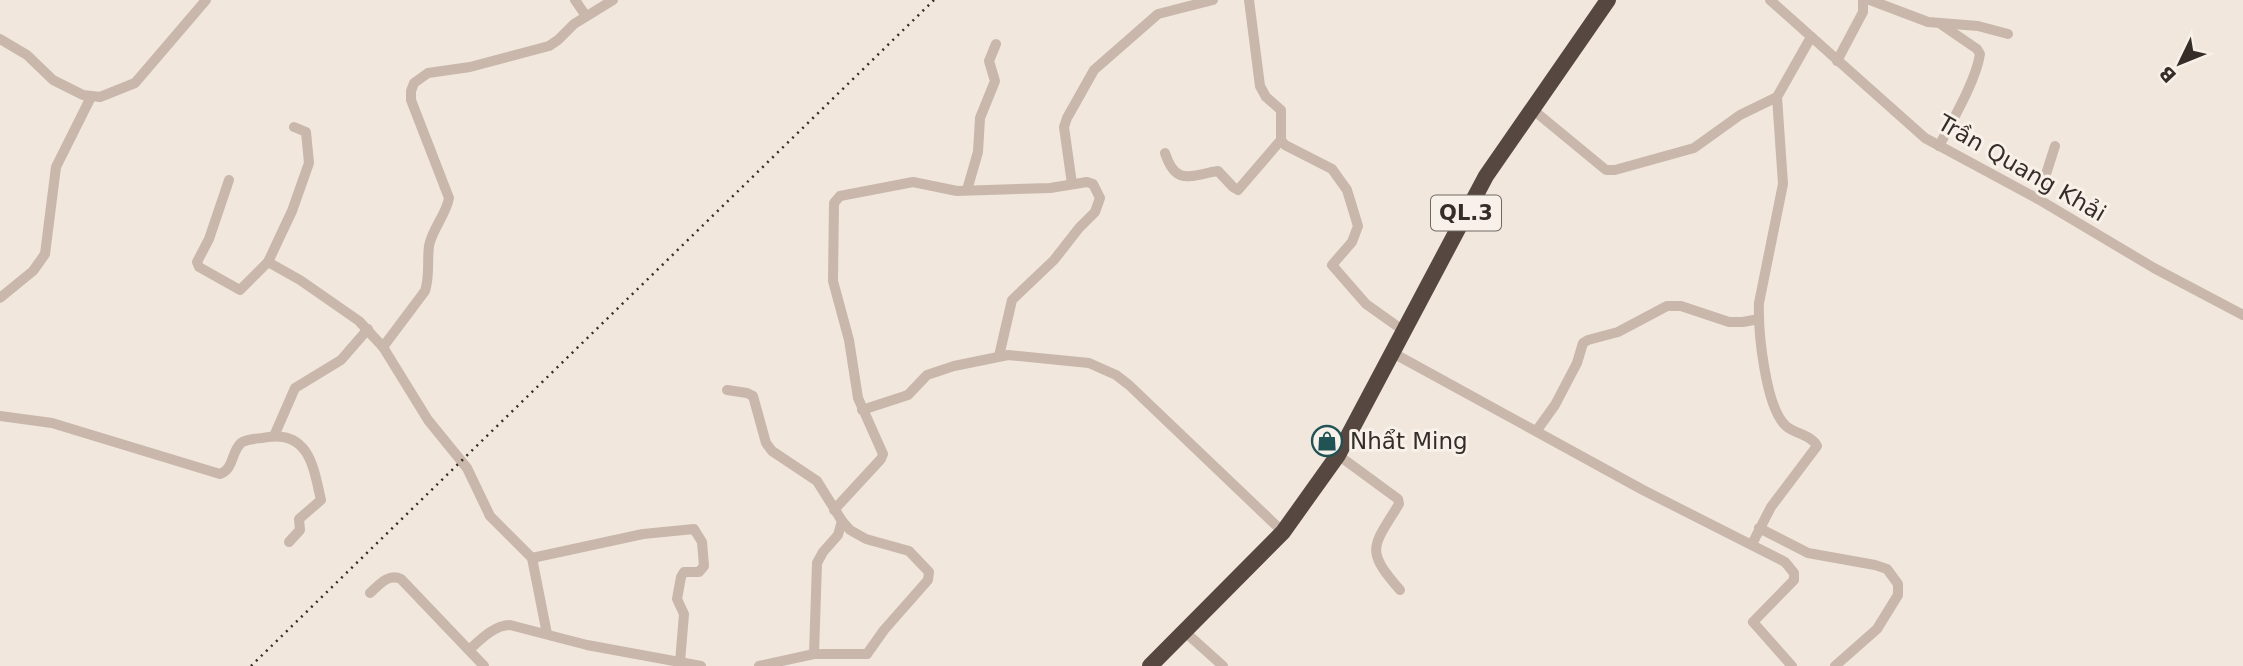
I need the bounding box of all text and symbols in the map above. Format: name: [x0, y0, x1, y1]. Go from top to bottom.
north arrow: [2145, 28, 2215, 98]
text: B: [2155, 62, 2181, 87]
street label: Trần Quang Khải: [1933, 109, 2111, 227]
road number: QL.3: [1431, 196, 1501, 230]
shop icon: Nhẩt Ming: [1310, 424, 1344, 458]
place label: Nhẩt Ming: [1350, 428, 1468, 454]

